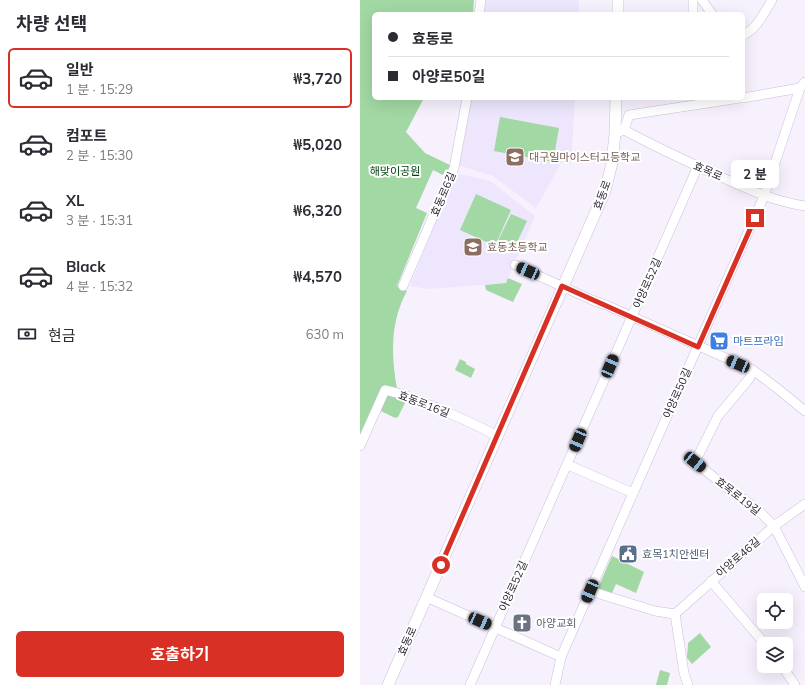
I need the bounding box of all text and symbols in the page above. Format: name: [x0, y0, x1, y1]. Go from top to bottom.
text: 차량 선택: [16, 12, 87, 35]
text: 효동로: [412, 29, 453, 48]
icon: car: [18, 60, 54, 96]
text: 일반: [66, 60, 94, 79]
text: 아양로50길: [412, 67, 485, 86]
text: ₩3,720: [293, 69, 342, 88]
text: 1 분 · 15:29: [66, 81, 133, 97]
icon: car: [18, 126, 54, 162]
text: 컴포트: [66, 126, 107, 145]
text: ₩5,020: [293, 135, 342, 154]
school or university icon: 대구일마이스터고등학교: [504, 146, 526, 168]
text: 2 분 · 15:30: [66, 147, 133, 163]
place label: 대구일마이스터고등학교: [529, 150, 640, 164]
street label: 효목로: [691, 158, 725, 184]
callout: 2 분: [731, 160, 779, 188]
park label: 해맞이공원: [370, 164, 420, 178]
text: 2 분: [743, 166, 767, 182]
street label: 효동로6길: [427, 170, 459, 218]
street label: 효동로: [590, 178, 614, 212]
text: XL: [66, 191, 84, 210]
icon: car: [18, 192, 54, 228]
text: ₩6,320: [293, 201, 342, 220]
route end: [746, 209, 764, 227]
text: 3 분 · 15:31: [66, 212, 133, 228]
school or university icon: 효동초등학교: [462, 236, 484, 258]
place label: 효동초등학교: [487, 240, 548, 254]
street label: 아양로52길: [630, 256, 664, 310]
text: Black: [66, 257, 105, 276]
icon: car: [18, 258, 54, 294]
car: [515, 261, 541, 281]
text: ₩4,570: [293, 267, 342, 286]
text: 4 분 · 15:32: [66, 278, 133, 294]
icon: cash: [16, 323, 38, 345]
text: 현금: [48, 326, 76, 345]
text: 630 m: [306, 326, 344, 342]
supermarket icon: 마트프라임: [708, 330, 730, 352]
place label: 마트프라임: [733, 334, 784, 348]
car: [600, 353, 620, 379]
car: [725, 354, 751, 374]
street label: 아양로50길: [660, 366, 694, 420]
street label: 효동로16길: [396, 388, 452, 420]
car: [568, 427, 588, 453]
car: [682, 450, 708, 474]
street label: 효목로19길: [713, 474, 763, 518]
street label: 아양로46길: [713, 534, 763, 580]
public building icon: 효목1치안센터: [617, 543, 639, 565]
place label: 효목1치안센터: [642, 547, 709, 561]
route start: [432, 556, 450, 574]
street label: 아양로52길: [496, 559, 530, 613]
car: [580, 578, 600, 604]
map controls: [757, 593, 793, 673]
button: locate: [757, 593, 793, 629]
car: [467, 611, 493, 631]
church icon: 아양교회: [511, 612, 533, 634]
place label: 아양교회: [536, 616, 576, 630]
street label: 효동로: [394, 624, 420, 658]
button: 호출하기: [16, 631, 344, 677]
button: layers: [757, 637, 793, 673]

